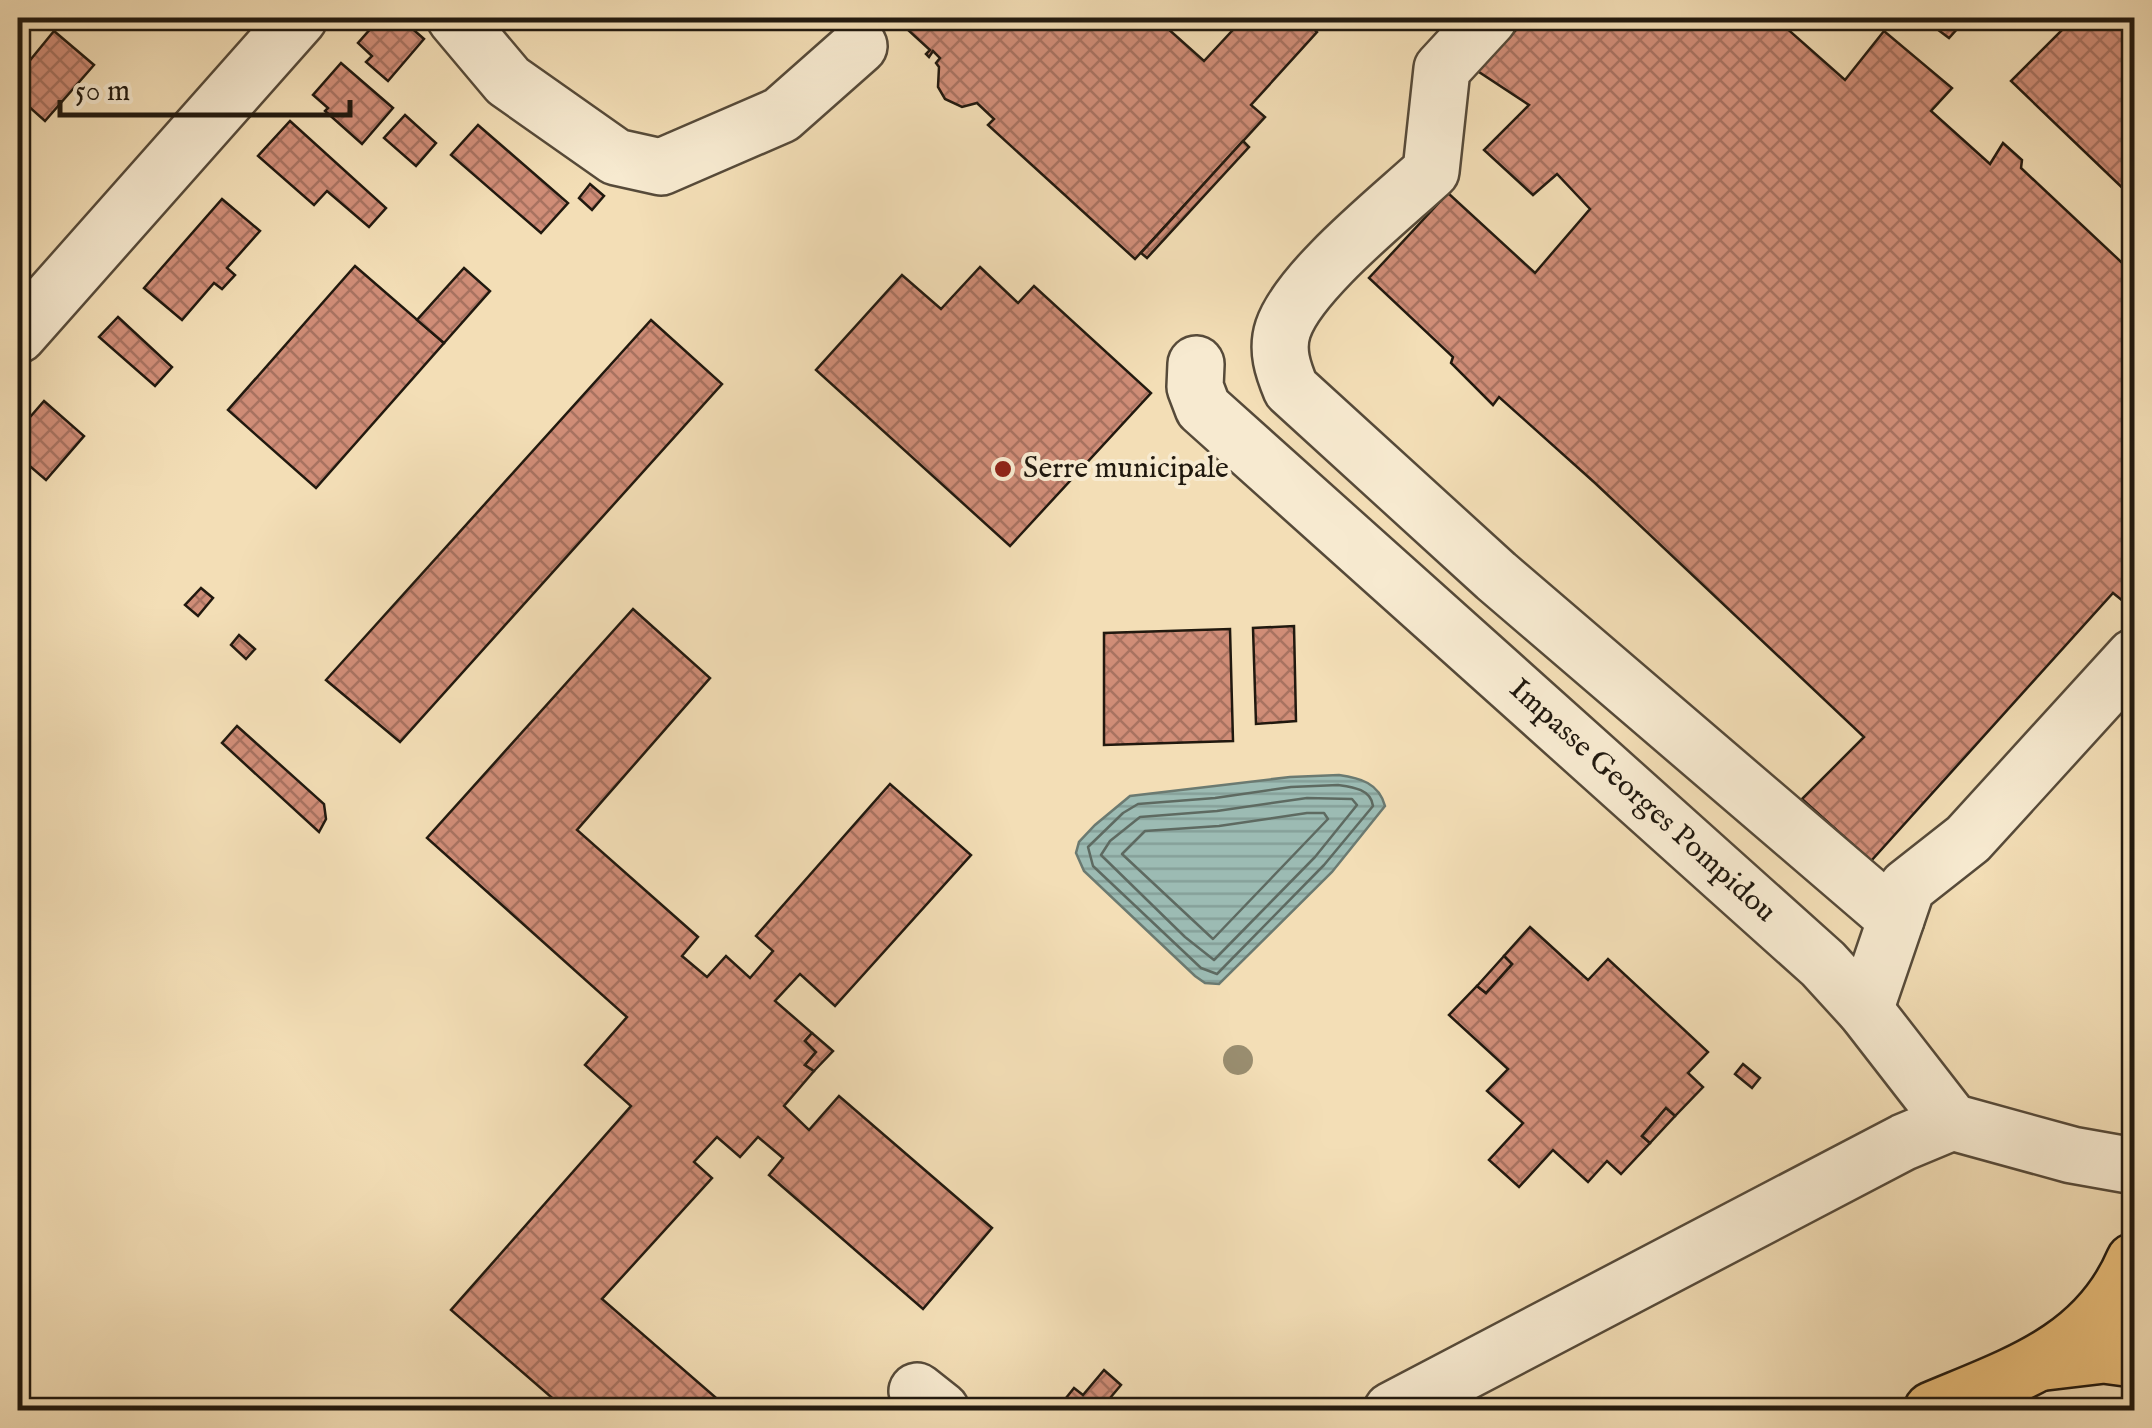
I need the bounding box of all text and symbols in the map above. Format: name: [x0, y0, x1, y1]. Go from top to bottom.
scale bar: [60, 55, 350, 117]
text: 50 m: [75, 73, 130, 111]
place label: Serre municipale: [1023, 450, 1229, 488]
marker: Serre municipale: [992, 458, 1014, 480]
street label: Impasse Georges Pompidou: [1501, 671, 1783, 931]

